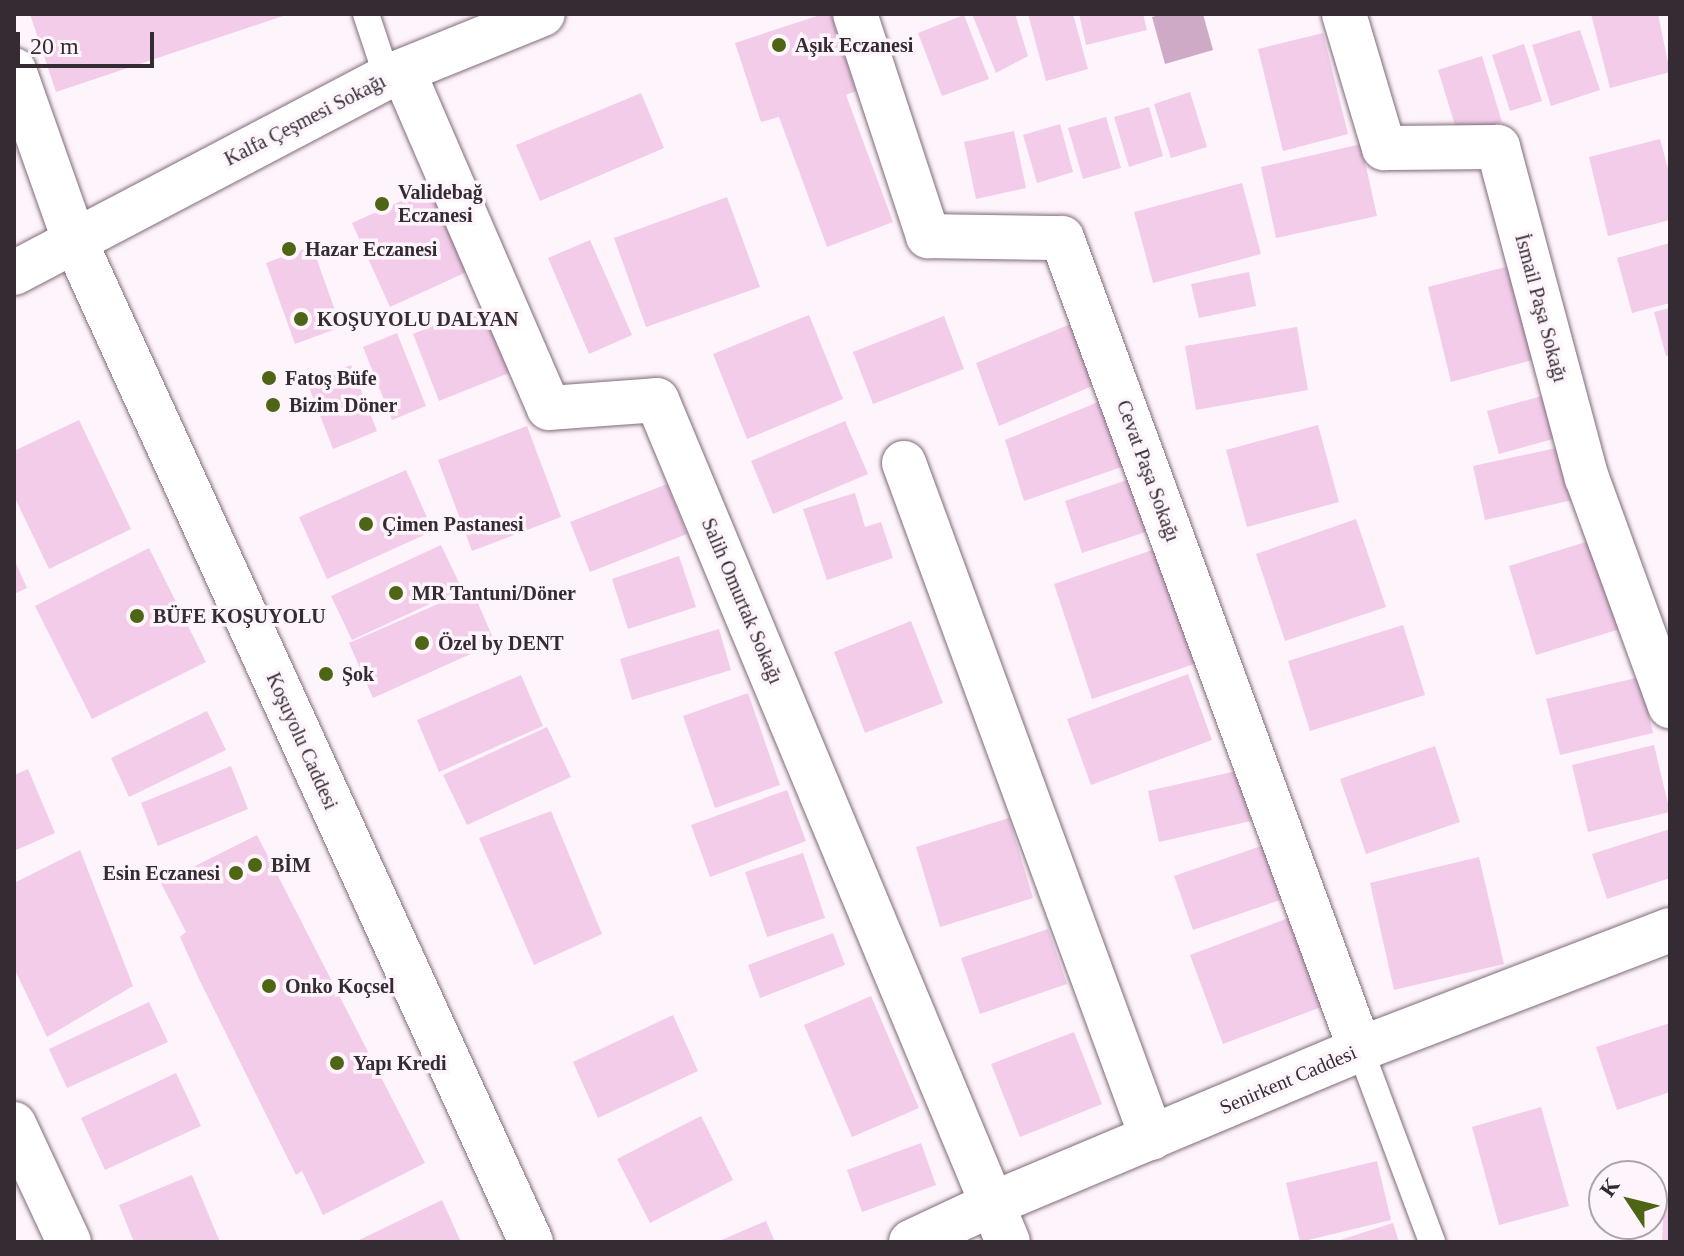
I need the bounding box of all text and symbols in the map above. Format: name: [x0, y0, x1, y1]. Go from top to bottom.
scale bar: [20, 16, 158, 66]
text: 20 m: [30, 33, 79, 59]
place label: Aşık Eczanesi: [795, 33, 913, 57]
marker: Aşık Eczanesi: [770, 36, 788, 54]
street label: Kalfa Çeşmesi Sokağı: [220, 69, 390, 171]
place label: Validebağ Eczanesi: [398, 180, 483, 227]
marker: Validebağ Eczanesi: [373, 195, 391, 213]
street label: İsmail Paşa Sokağı: [1510, 231, 1572, 385]
place label: Hazar Eczanesi: [305, 237, 438, 261]
marker: Hazar Eczanesi: [280, 240, 298, 258]
place label: KOŞUYOLU DALYAN: [317, 307, 518, 331]
marker: KOŞUYOLU DALYAN: [292, 310, 310, 328]
place label: Fatoş Büfe: [285, 366, 377, 390]
marker: Fatoş Büfe: [260, 369, 278, 387]
place label: Bizim Döner: [289, 393, 397, 417]
marker: Bizim Döner: [264, 396, 282, 414]
street label: Cevat Paşa Sokağı: [1111, 397, 1185, 545]
place label: Çimen Pastanesi: [382, 512, 524, 536]
street label: Salih Omurtak Sokağı: [696, 514, 788, 688]
marker: Çimen Pastanesi: [357, 515, 375, 533]
place label: MR Tantuni/Döner: [412, 581, 576, 605]
marker: MR Tantuni/Döner: [387, 584, 405, 602]
place label: BÜFE KOŞUYOLU: [153, 604, 326, 628]
marker: BÜFE KOŞUYOLU: [128, 607, 146, 625]
place label: Özel by DENT: [438, 631, 564, 655]
marker: Özel by DENT: [413, 634, 431, 652]
place label: Şok: [342, 662, 374, 686]
marker: Şok: [317, 665, 335, 683]
street label: Koşuyolu Caddesi: [261, 669, 343, 813]
place label: BİM: [271, 853, 311, 877]
marker: BİM: [246, 856, 264, 874]
place label: Esin Eczanesi: [103, 861, 220, 885]
marker: Esin Eczanesi: [227, 864, 245, 882]
place label: Onko Koçsel: [285, 974, 394, 998]
marker: Onko Koçsel: [260, 977, 278, 995]
street label: Senirkent Caddesi: [1216, 1040, 1360, 1120]
place label: Yapı Kredi: [353, 1051, 447, 1075]
marker: Yapı Kredi: [328, 1054, 346, 1072]
north arrow: [1588, 1160, 1668, 1240]
text: K: [1594, 1173, 1625, 1201]

